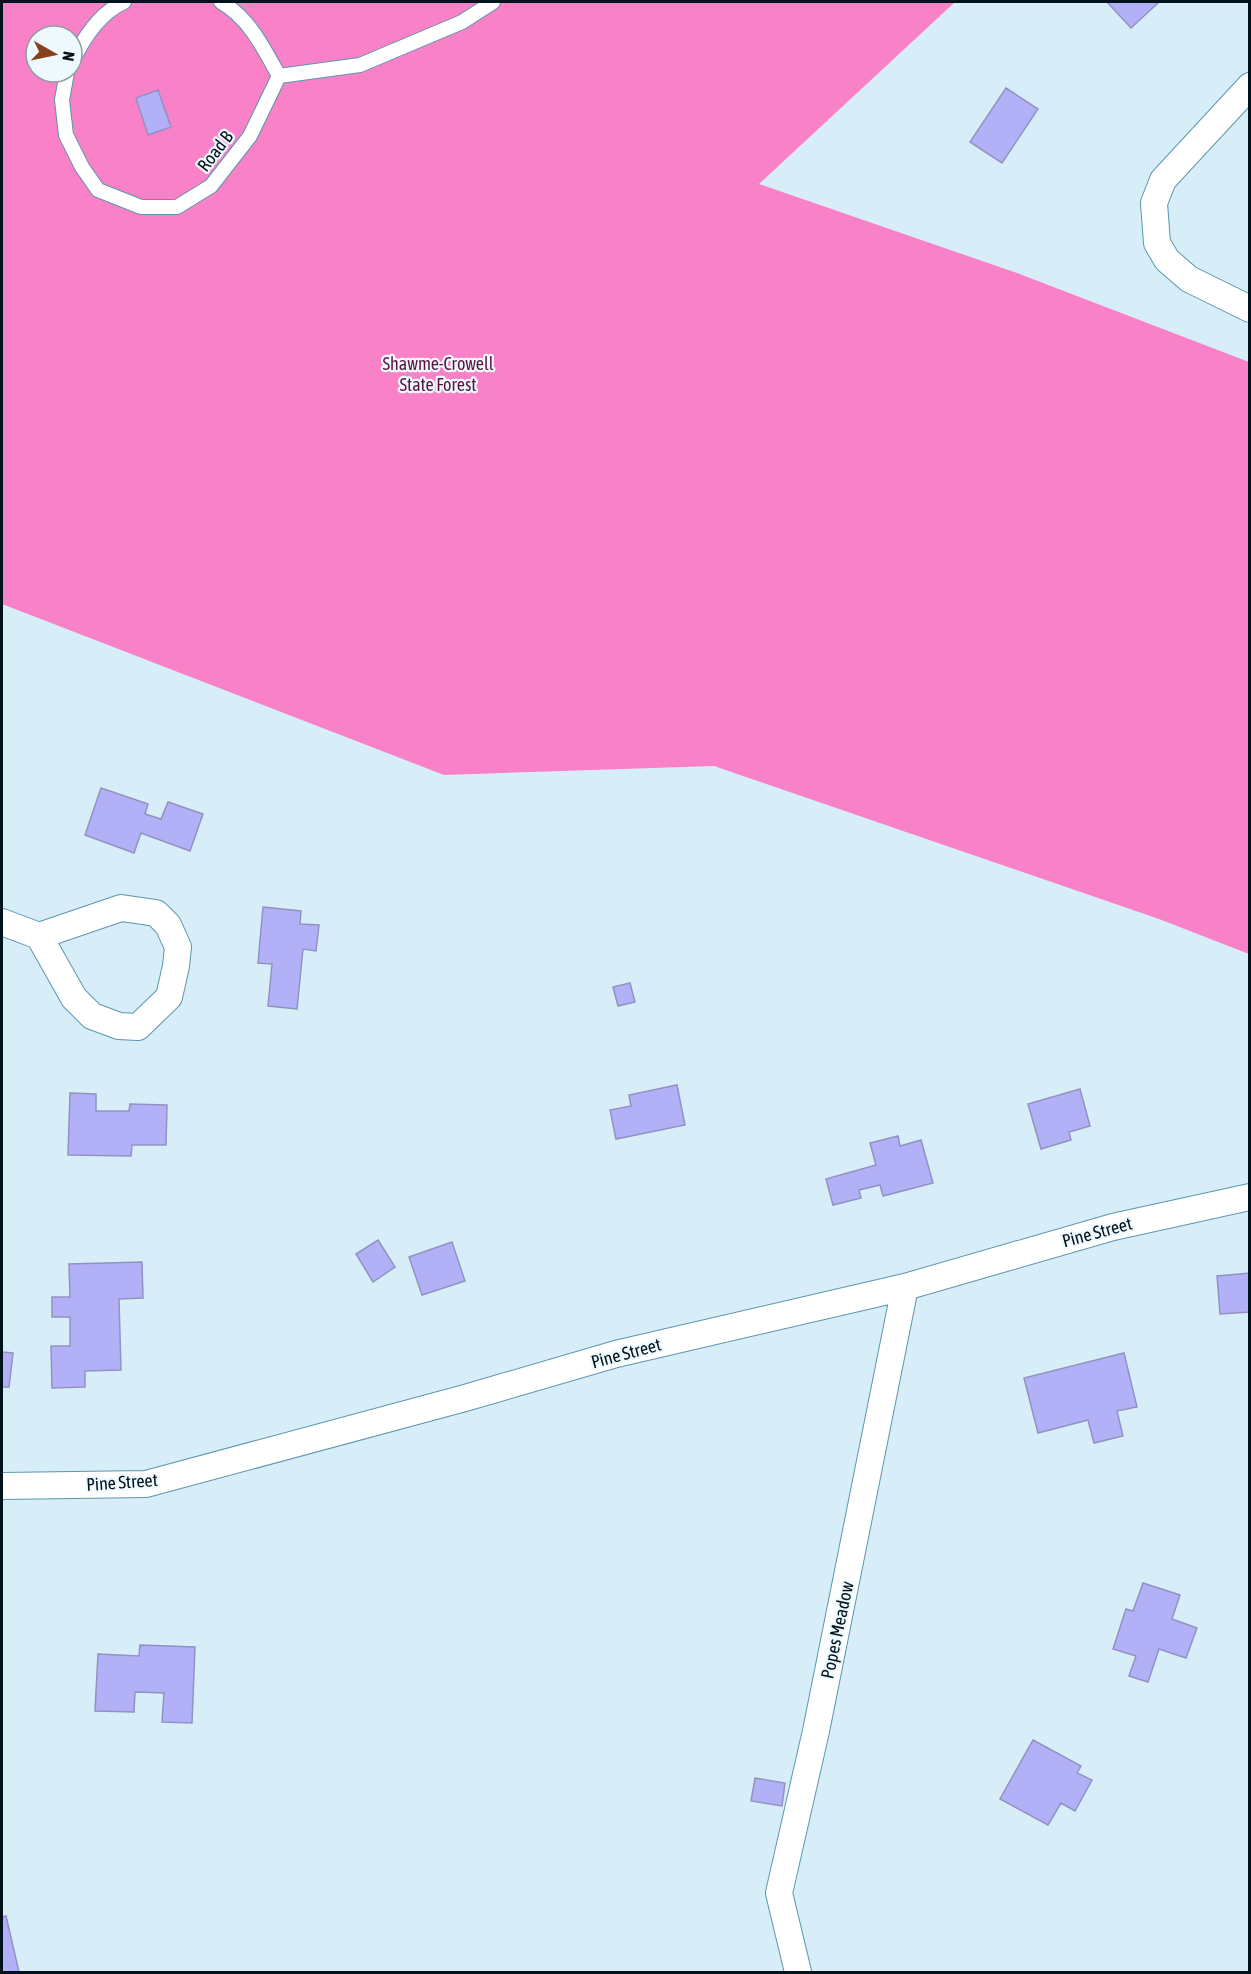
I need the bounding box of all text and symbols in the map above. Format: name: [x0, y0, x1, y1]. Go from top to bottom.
north arrow: [24, 24, 84, 84]
text: N: [59, 50, 78, 62]
street label: Road B: [193, 126, 238, 175]
park label: Shawme-Crowell State Forest: [382, 353, 494, 395]
street label: Pine Street: [1060, 1213, 1134, 1251]
street label: Pine Street: [589, 1334, 663, 1372]
street label: Pine Street: [86, 1469, 158, 1495]
street label: Popes Meadow: [816, 1579, 858, 1681]

